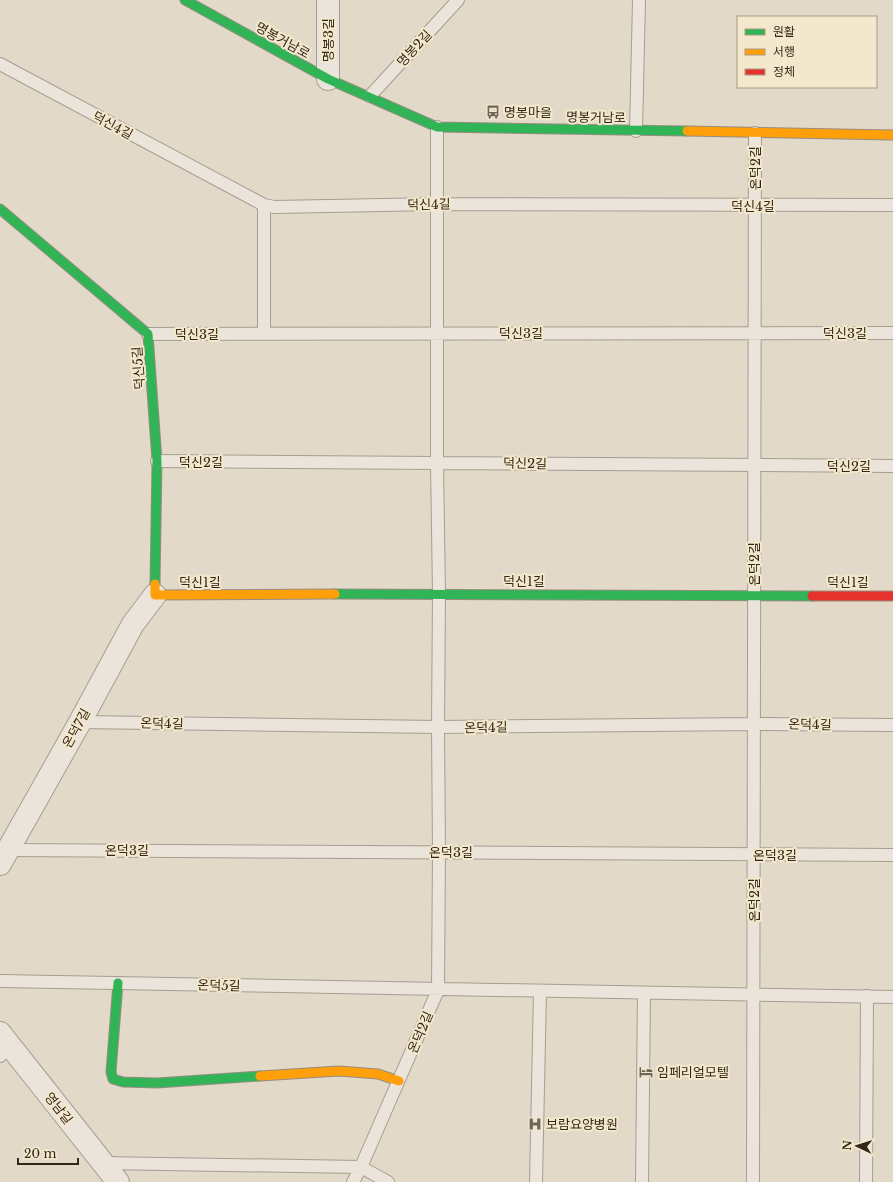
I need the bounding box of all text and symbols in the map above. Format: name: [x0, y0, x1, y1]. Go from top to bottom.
legend: [737, 16, 877, 88]
street label: 명봉3길: [320, 18, 337, 62]
street label: 명봉거남로: [252, 19, 313, 62]
text: 원활: [773, 24, 795, 39]
street label: 명봉2길: [393, 26, 436, 70]
text: 서행: [773, 44, 795, 59]
text: 정체: [773, 64, 795, 79]
bus stop icon: 명봉마을: [485, 104, 501, 120]
place label: 명봉마을: [504, 104, 552, 121]
street label: 덕신4길: [90, 108, 136, 143]
street label: 명봉거남로: [566, 108, 626, 127]
street label: 온덕2길: [747, 146, 764, 190]
street label: 덕신4길: [407, 196, 451, 213]
street label: 덕신4길: [731, 198, 775, 215]
street label: 덕신3길: [499, 325, 543, 342]
street label: 덕신3길: [823, 325, 867, 342]
street label: 덕신3길: [175, 326, 219, 343]
street label: 덕신5길: [129, 346, 148, 390]
street label: 덕신2길: [179, 454, 223, 471]
street label: 덕신2길: [503, 455, 547, 472]
street label: 덕신2길: [827, 458, 871, 475]
street label: 온덕2길: [746, 542, 763, 586]
street label: 덕신1길: [503, 573, 545, 590]
street label: 덕신1길: [179, 574, 221, 591]
street label: 덕신1길: [827, 574, 869, 591]
street label: 온덕7길: [59, 706, 94, 751]
street label: 온덕4길: [140, 715, 184, 732]
street label: 온덕4길: [788, 716, 832, 733]
street label: 온덕4길: [464, 719, 508, 736]
street label: 온덕3길: [105, 842, 149, 859]
street label: 온덕3길: [429, 844, 473, 861]
street label: 온덕3길: [753, 847, 797, 864]
street label: 온덕2길: [746, 878, 763, 922]
street label: 온덕5길: [197, 977, 241, 994]
street label: 온덕2길: [404, 1009, 437, 1056]
hotel icon: 임페리얼모텔: [638, 1064, 654, 1080]
place label: 임페리얼모텔: [657, 1064, 729, 1081]
street label: 영남길: [41, 1089, 76, 1128]
hospital icon: 보람요양병원: [527, 1116, 543, 1132]
place label: 보람요양병원: [546, 1116, 618, 1133]
north arrow: [837, 1126, 877, 1166]
text: N: [840, 1139, 854, 1151]
scale bar: [18, 1140, 78, 1166]
text: 20 m: [24, 1146, 56, 1161]

